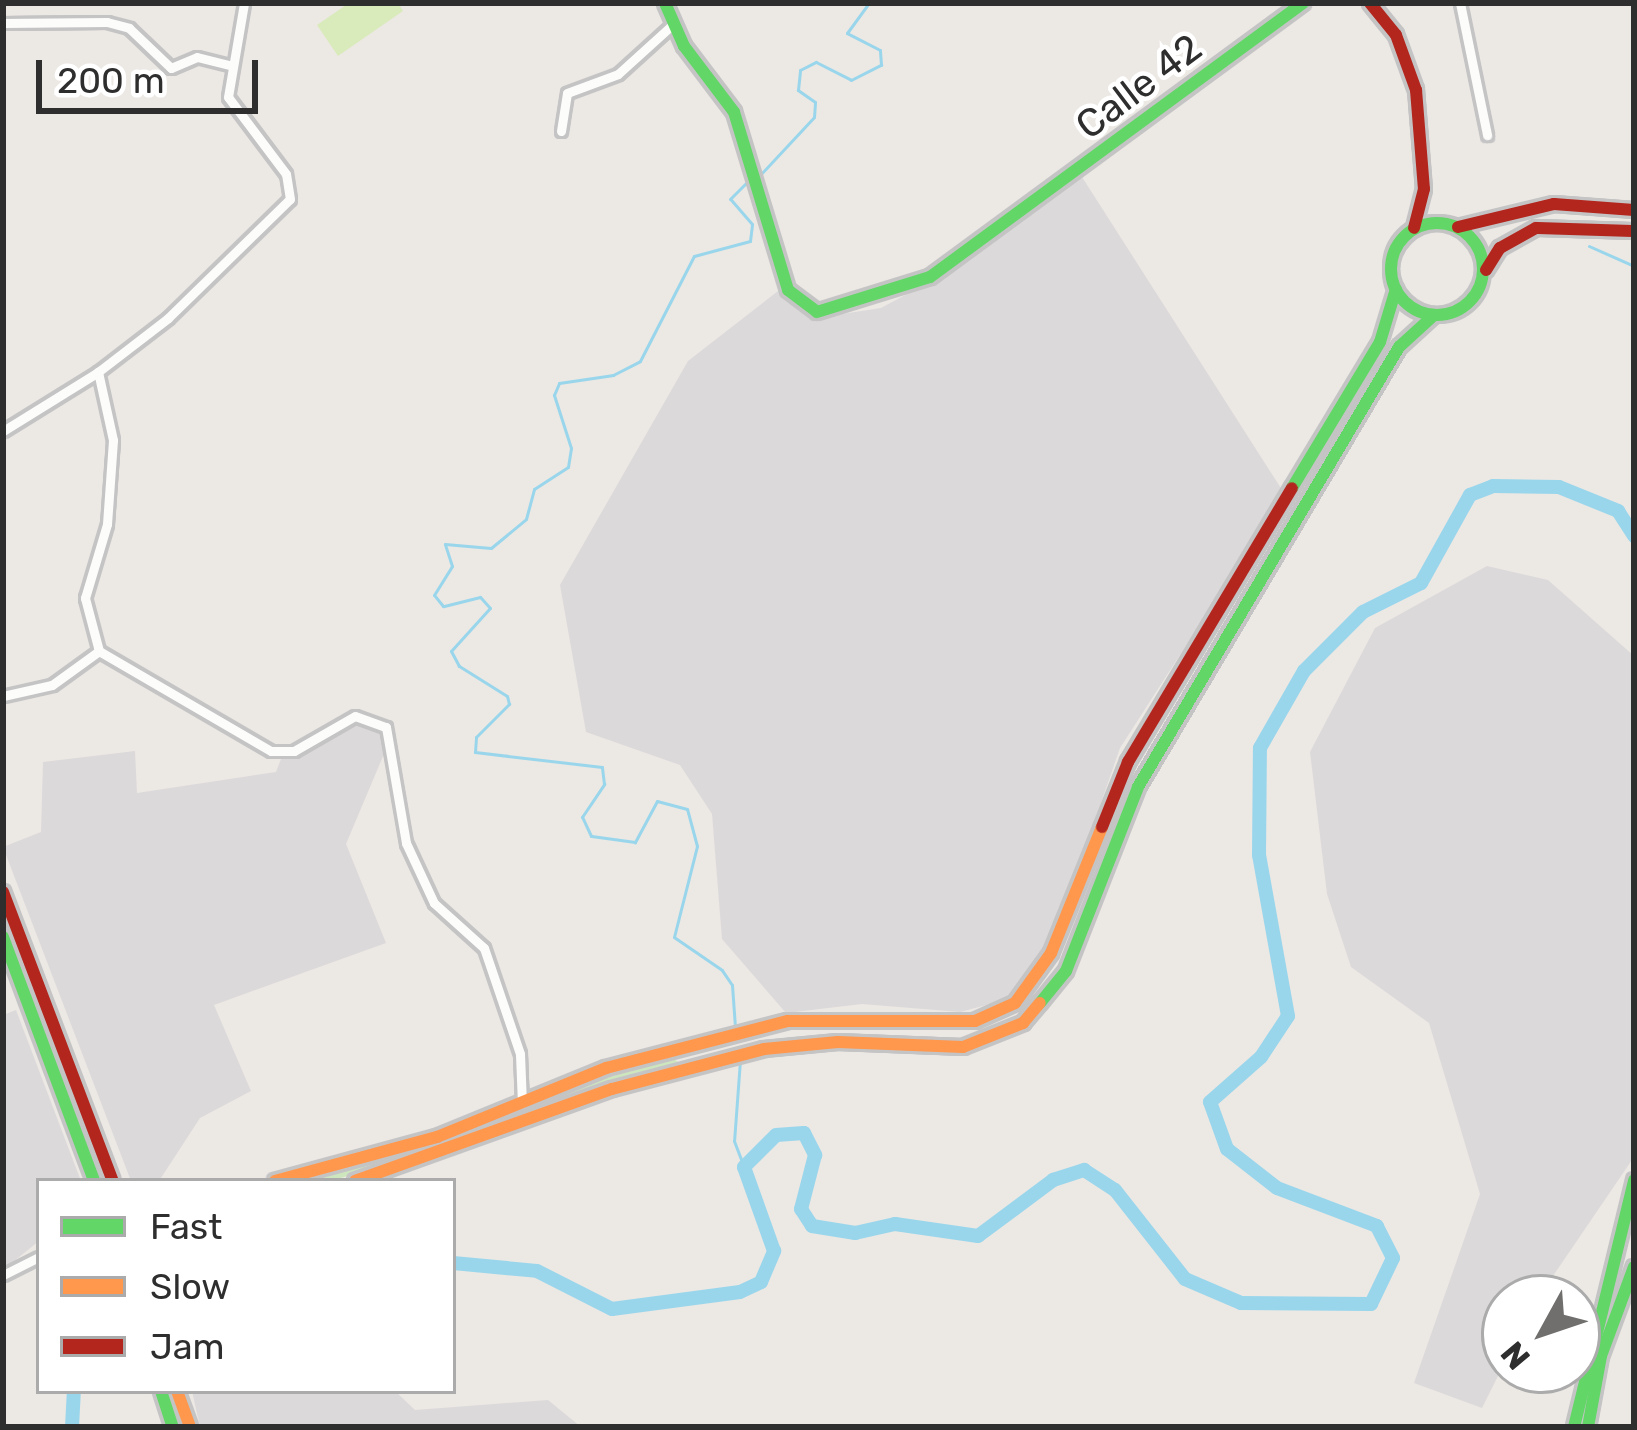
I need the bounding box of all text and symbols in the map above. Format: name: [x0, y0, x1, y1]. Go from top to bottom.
street label: Calle 42: [1067, 25, 1211, 149]
scale bar: [42, 36, 264, 110]
text: 200 m: [57, 59, 165, 102]
legend: [36, 1178, 456, 1394]
text: Fast: [150, 1205, 222, 1248]
text: Slow: [150, 1265, 230, 1308]
north arrow: [1481, 1274, 1601, 1394]
text: Jam: [150, 1325, 225, 1368]
text: N: [1493, 1334, 1538, 1377]

